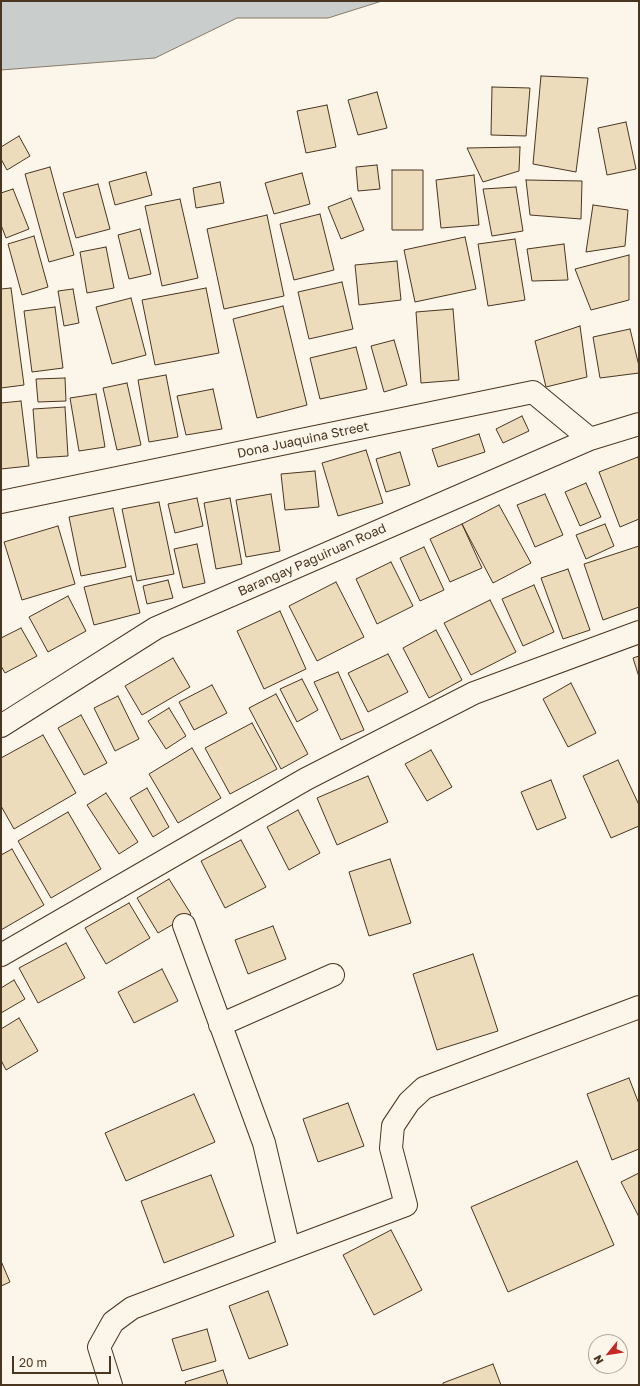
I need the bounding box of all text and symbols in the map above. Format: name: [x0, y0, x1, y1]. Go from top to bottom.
street label: Dona Juaquina Street: [236, 418, 370, 462]
street label: Barangay Paguiruan Road: [236, 520, 388, 600]
north arrow: [588, 1334, 628, 1374]
scale bar: [14, 1348, 113, 1374]
text: N: [590, 1353, 606, 1367]
text: 20 m: [19, 1355, 47, 1370]

